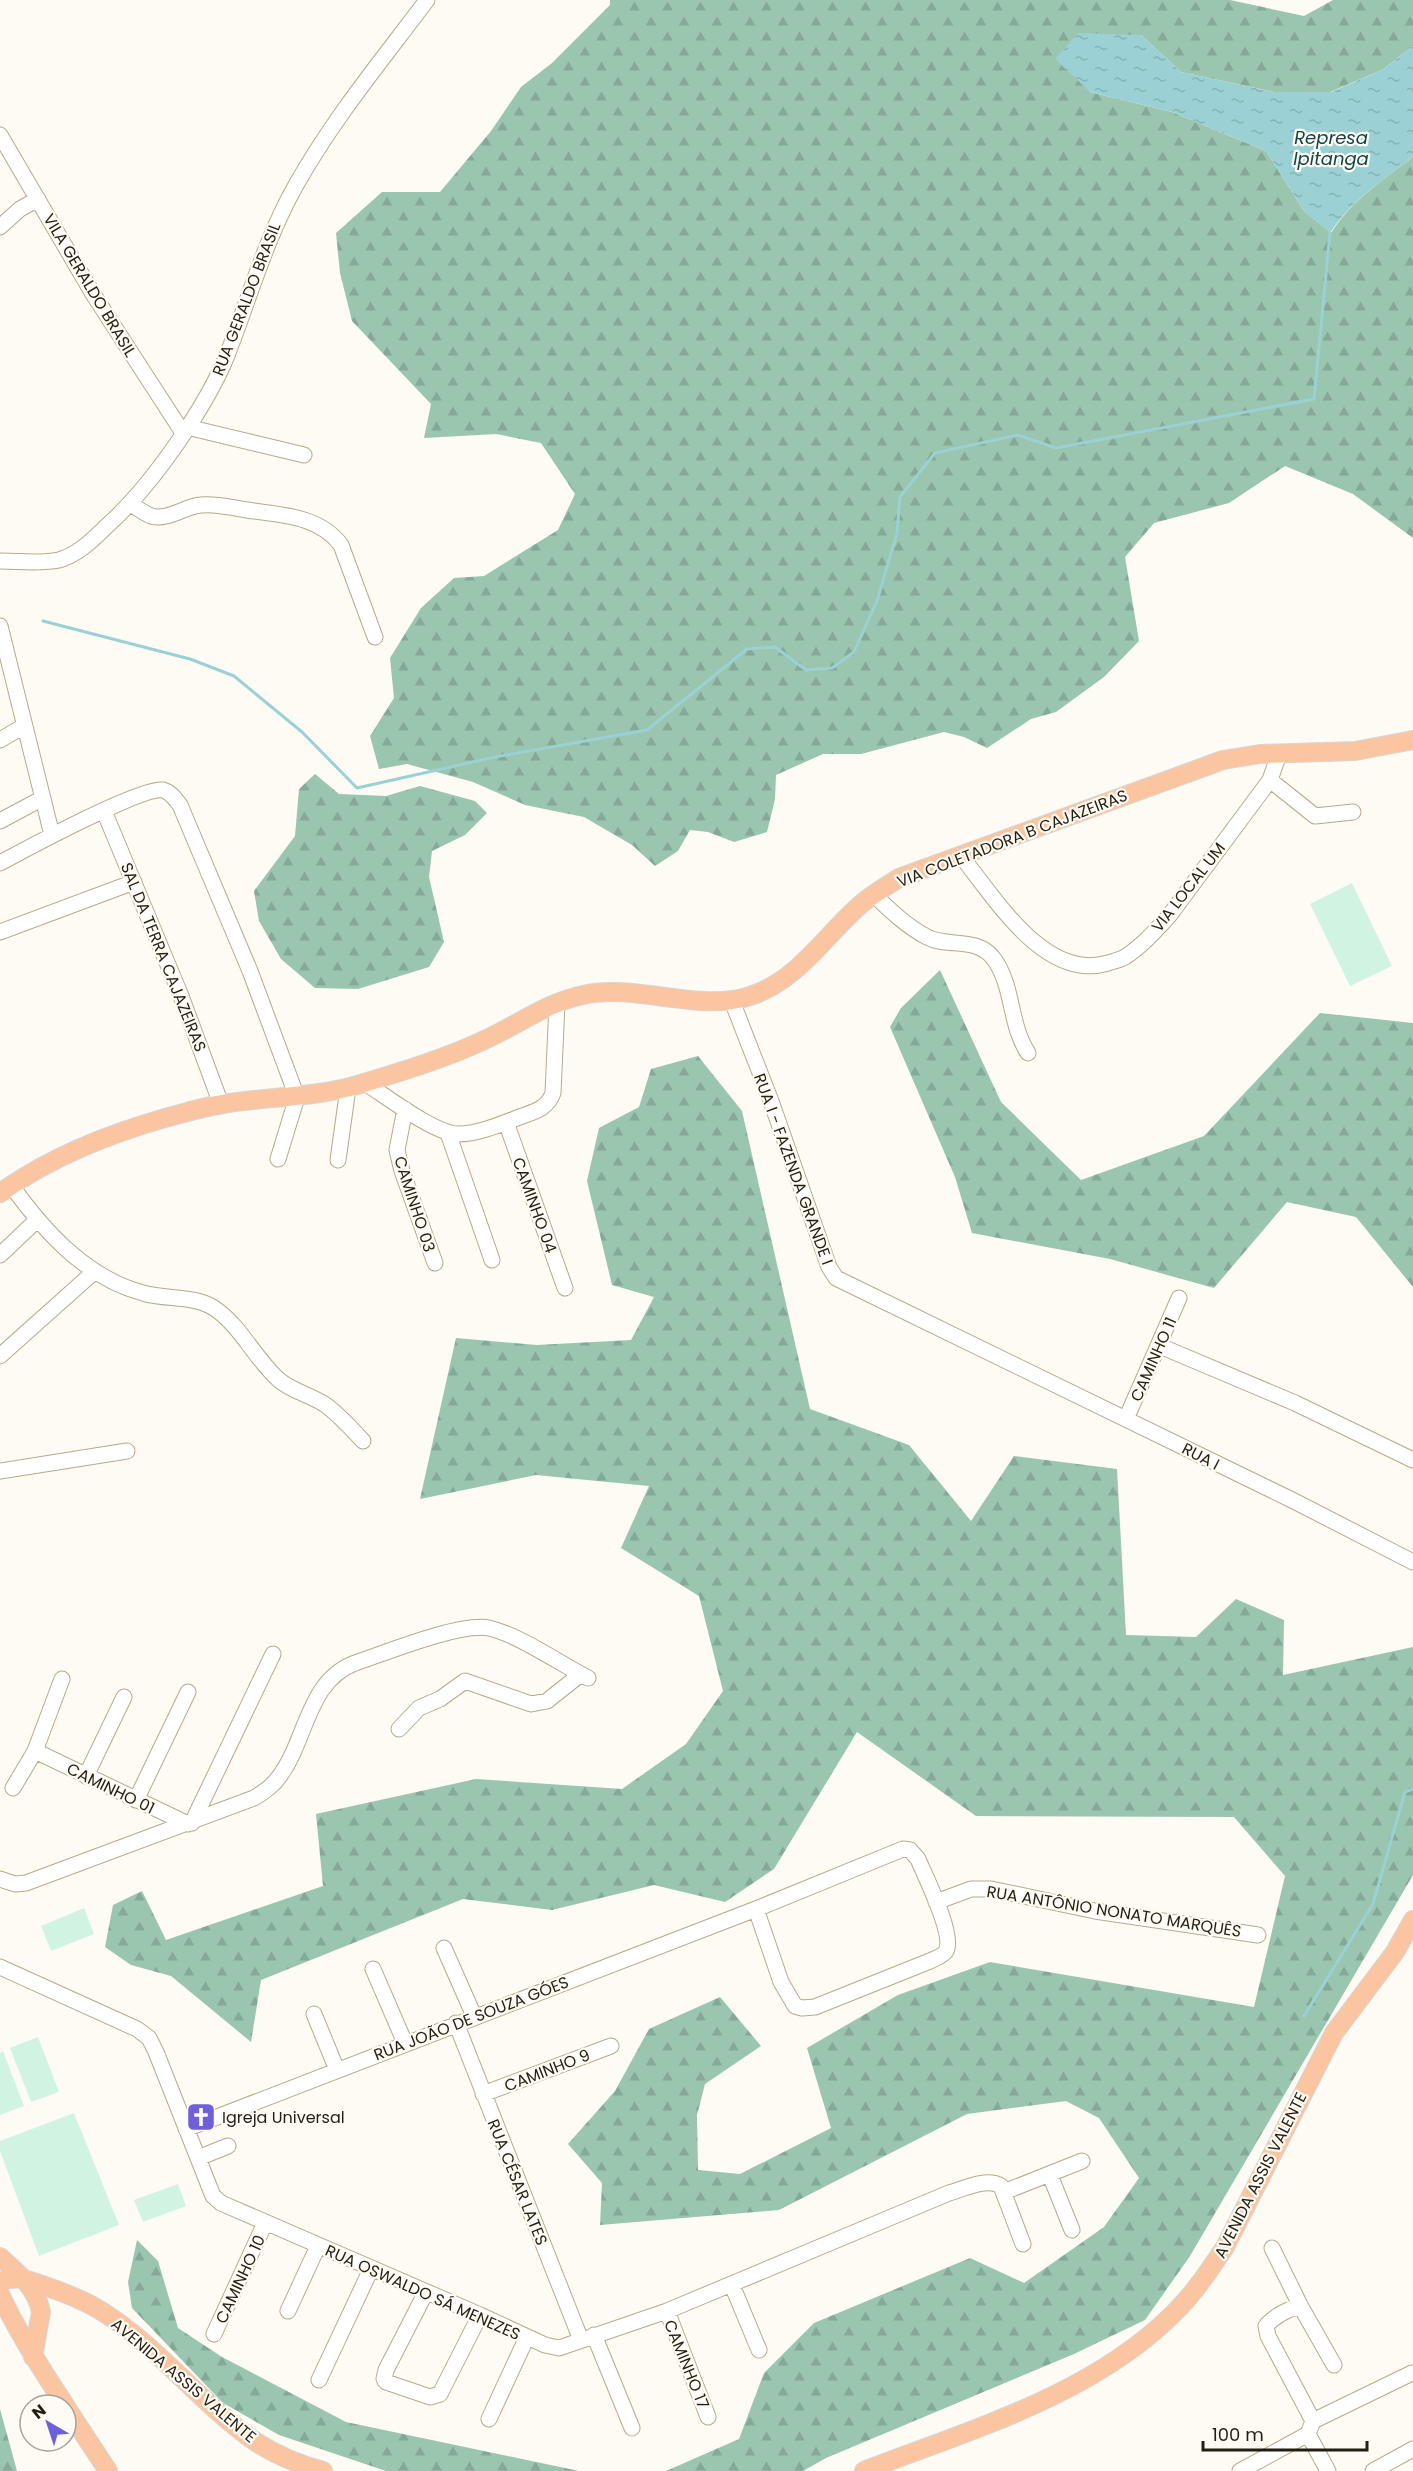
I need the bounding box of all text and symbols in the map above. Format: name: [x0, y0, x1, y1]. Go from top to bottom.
water label: Represa Ipitanga: [1293, 125, 1369, 171]
street label: VILA GERALDO BRASIL: [38, 209, 142, 361]
street label: RUA GERALDO BRASIL: [207, 219, 286, 379]
street label: VIA COLETADORA B CAJAZEIRAS: [894, 784, 1131, 893]
street label: VIA LOCAL UM: [1146, 838, 1231, 937]
street label: SAL DA TERRA CAJAZEIRAS: [115, 859, 212, 1055]
street label: RUA I - FAZENDA GRANDE I: [748, 1070, 839, 1268]
street label: CAMINHO 03: [388, 1153, 441, 1255]
street label: CAMINHO 04: [507, 1154, 562, 1256]
street label: CAMINHO 11: [1125, 1313, 1182, 1405]
street label: RUA I: [1178, 1437, 1224, 1476]
street label: CAMINHO 01: [63, 1757, 159, 1820]
street label: RUA ANTÔNIO NONATO MARQUÊS: [985, 1880, 1243, 1943]
street label: RUA JOÃO DE SOUZA GÓES: [370, 1971, 572, 2066]
street label: CAMINHO 9: [501, 2044, 593, 2097]
street label: AVENIDA ASSIS VALENTE: [1209, 2088, 1312, 2262]
church icon: Igreja Universal: [185, 2101, 217, 2133]
place label: Igreja Universal: [222, 2106, 345, 2129]
street label: RUA CÉSAR LATES: [482, 2116, 553, 2249]
street label: CAMINHO 10: [210, 2231, 271, 2327]
street label: RUA OSWALDO SÁ MENEZES: [322, 2239, 524, 2346]
street label: AVENIDA ASSIS VALENTE: [106, 2313, 261, 2448]
street label: CAMINHO 17: [658, 2316, 715, 2412]
north arrow: [18, 2393, 78, 2453]
text: N: [27, 2399, 51, 2424]
scale bar: [1203, 2414, 1366, 2452]
text: 100 m: [1212, 2422, 1264, 2447]

